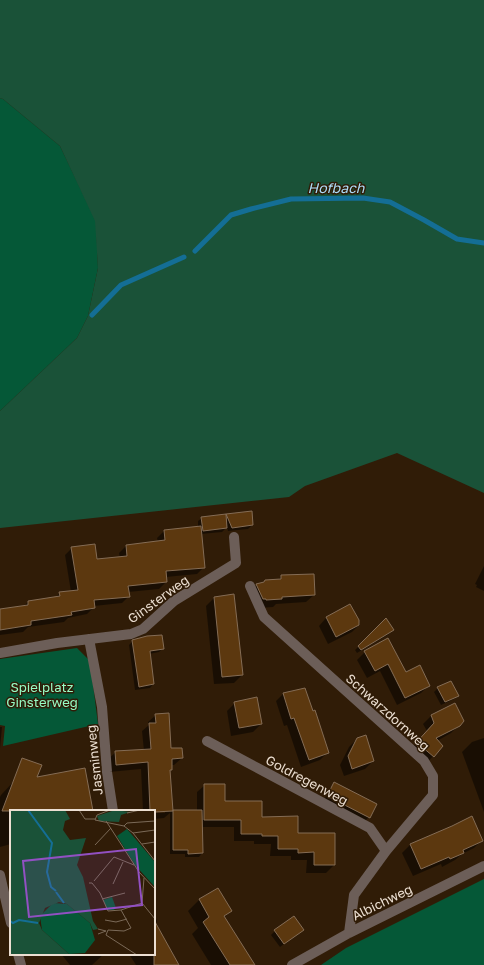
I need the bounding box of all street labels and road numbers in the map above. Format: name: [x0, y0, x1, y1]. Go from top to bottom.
street label: Ginsterweg: [124, 572, 192, 626]
street label: Schwarzdornweg: [343, 670, 433, 754]
street label: Jasminweg: [82, 724, 106, 796]
street label: Goldregenweg: [263, 752, 351, 808]
street label: Albichweg: [349, 881, 415, 923]

